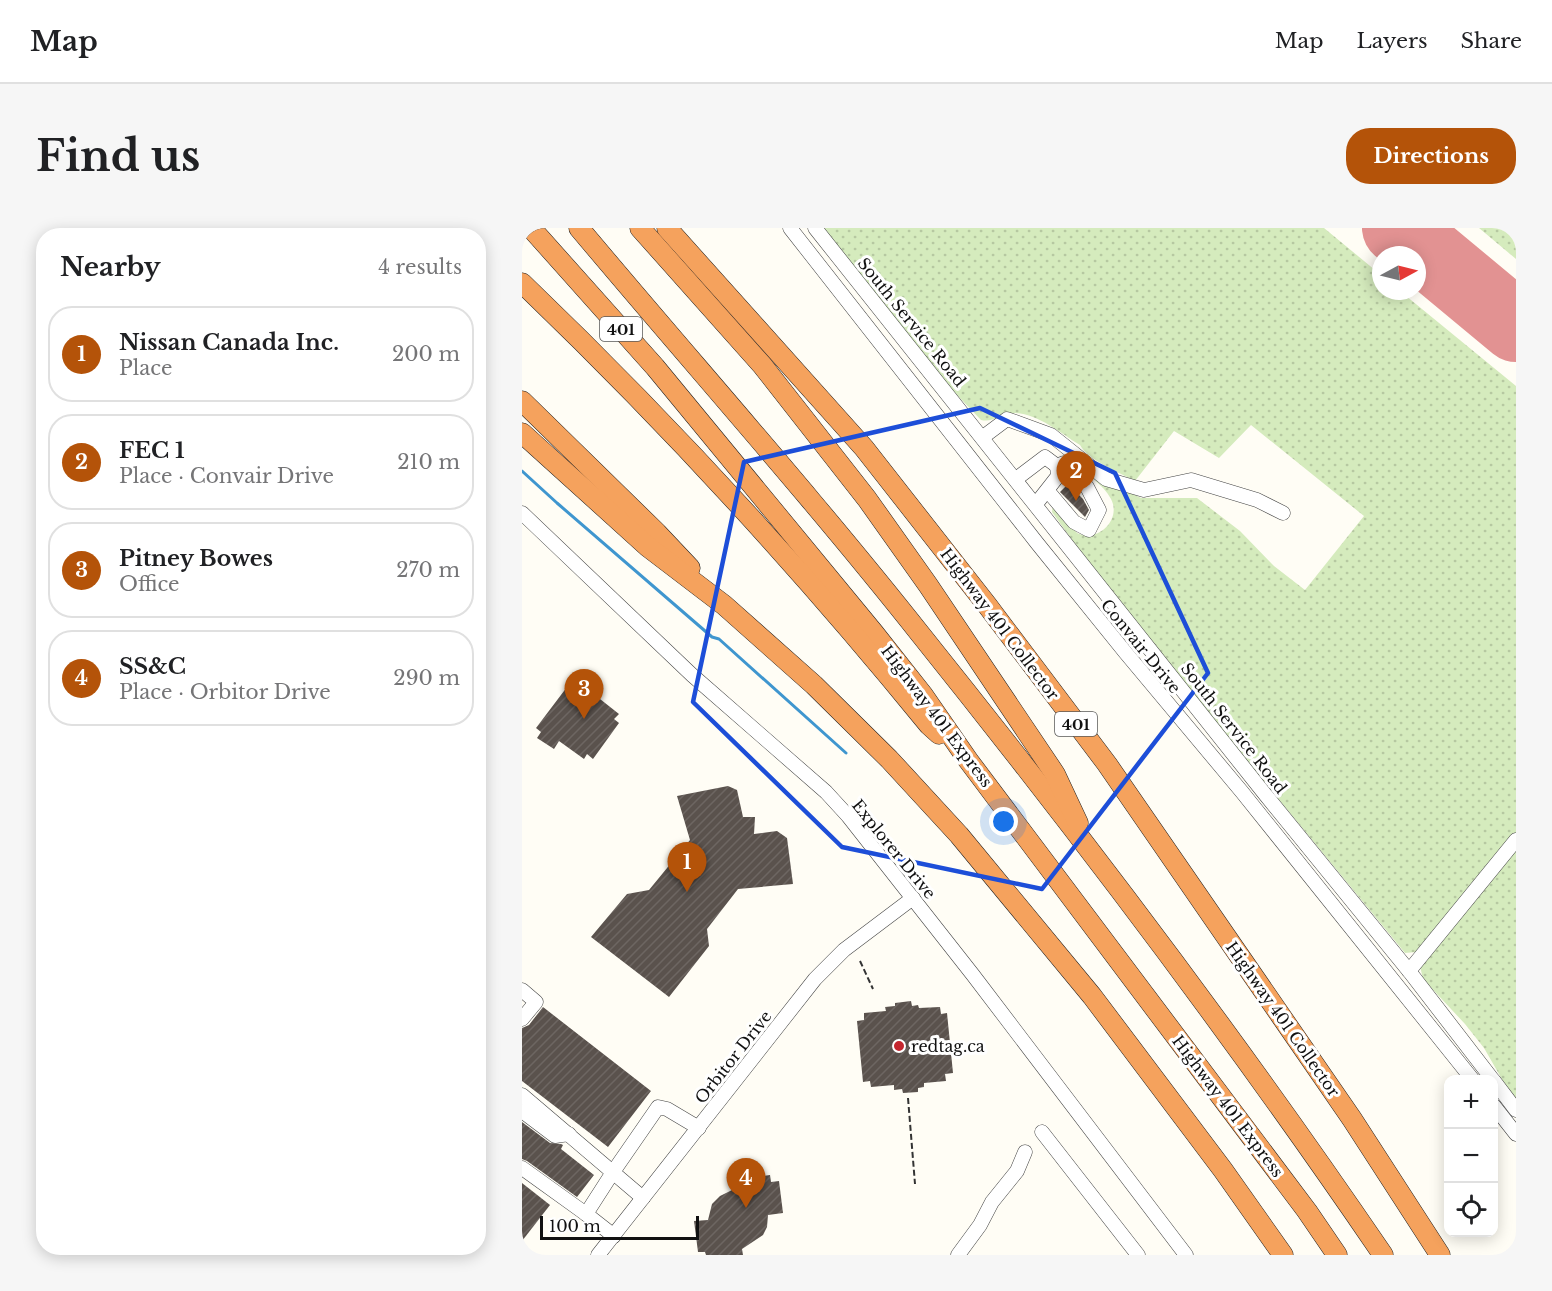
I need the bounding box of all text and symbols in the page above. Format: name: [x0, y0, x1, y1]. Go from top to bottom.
text: Map: [30, 24, 98, 59]
text: Map: [1275, 28, 1324, 54]
text: Layers: [1357, 28, 1428, 54]
text: Share: [1461, 28, 1522, 54]
button: Directions: [1346, 128, 1516, 184]
text: Find us: [36, 130, 200, 182]
north arrow: [1372, 246, 1426, 300]
text: Nearby: [60, 251, 161, 283]
street label: South Service Road: [854, 253, 970, 391]
text: 4 results: [378, 255, 462, 279]
road number: 401: [600, 317, 642, 341]
text: Nissan Canada Inc.: [119, 329, 339, 356]
text: 1: [77, 342, 86, 366]
text: 200 m: [392, 342, 460, 366]
text: Place: [119, 356, 173, 380]
text: FEC 1: [119, 437, 185, 464]
text: 2: [75, 450, 88, 474]
text: 210 m: [397, 450, 460, 474]
pin: 2: [1056, 452, 1096, 501]
text: Place · Convair Drive: [119, 464, 334, 488]
street label: Highway 401 Collector: [936, 544, 1064, 704]
text: Pitney Bowes: [119, 545, 273, 572]
text: 3: [75, 558, 88, 582]
text: 270 m: [396, 558, 460, 582]
text: Office: [119, 572, 180, 596]
street label: Convair Drive: [1097, 595, 1185, 697]
street label: Highway 401 Express: [877, 641, 997, 791]
text: SS&C: [119, 653, 186, 680]
street label: South Service Road: [1177, 659, 1291, 798]
text: 4: [75, 666, 88, 690]
text: 290 m: [393, 666, 460, 690]
pin: 3: [564, 670, 604, 719]
text: Place · Orbitor Drive: [119, 680, 331, 704]
road number: 401: [1055, 712, 1097, 736]
street label: Explorer Drive: [848, 795, 940, 903]
your location: [989, 807, 1018, 836]
pin: 1: [668, 842, 706, 892]
street label: Highway 401 Collector: [1222, 938, 1344, 1101]
street label: Orbitor Drive: [690, 1006, 776, 1108]
street label: Highway 401 Express: [1168, 1031, 1288, 1181]
place label: redtag.ca: [911, 1036, 985, 1056]
marker: redtag.ca: [892, 1039, 906, 1053]
map controls: [1444, 1075, 1498, 1237]
button: +: [1444, 1075, 1498, 1129]
button: −: [1444, 1129, 1498, 1183]
pin: 4: [726, 1158, 766, 1208]
button: locate: [1444, 1183, 1498, 1237]
scale bar: [540, 1213, 699, 1240]
text: 100 m: [549, 1216, 601, 1236]

